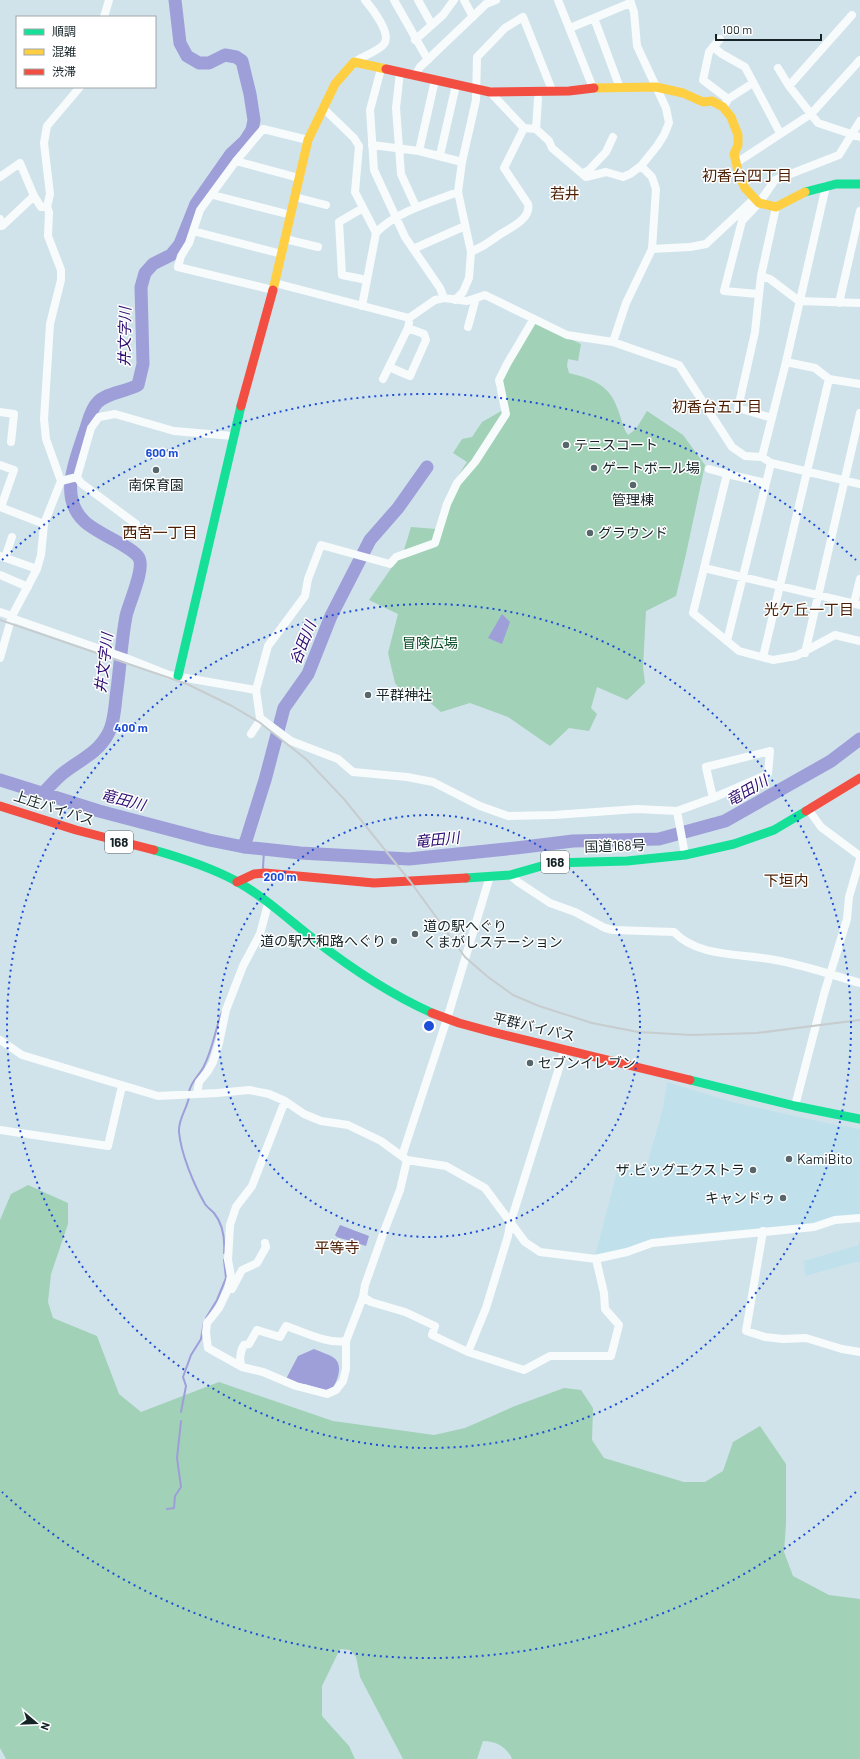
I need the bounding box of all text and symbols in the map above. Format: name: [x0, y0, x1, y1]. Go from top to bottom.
legend: [16, 16, 156, 88]
scale bar: [716, 16, 821, 42]
text: 100 m: [722, 22, 752, 36]
text: 順調: [52, 24, 76, 38]
text: 混雑: [52, 44, 76, 58]
text: 渋滞: [52, 64, 76, 78]
district label: 初香台四丁目: [702, 166, 792, 184]
district label: 若井: [550, 184, 580, 202]
water label: 井文字川: [114, 305, 134, 367]
district label: 初香台五丁目: [672, 397, 762, 415]
place label: テニスコート: [574, 436, 658, 453]
marker: テニスコート: [561, 440, 571, 450]
text: 600 m: [146, 445, 178, 459]
place label: ゲートボール場: [602, 459, 700, 476]
marker: ゲートボール場: [589, 463, 599, 473]
marker: 南保育園: [151, 465, 161, 475]
place label: 南保育園: [128, 476, 184, 493]
marker: 管理棟: [628, 480, 638, 490]
place label: 管理棟: [612, 491, 654, 508]
district label: 西宮一丁目: [122, 523, 198, 541]
place label: グラウンド: [598, 524, 668, 541]
marker: グラウンド: [585, 528, 595, 538]
district label: 光ケ丘一丁目: [764, 600, 854, 618]
water label: 谷田川: [285, 617, 320, 667]
water label: 井文字川: [90, 630, 116, 694]
park label: 冒険広場: [402, 634, 458, 651]
place label: 平群神社: [376, 686, 432, 703]
marker: 平群神社: [363, 690, 373, 700]
text: 400 m: [114, 720, 148, 734]
water label: 竜田川: [723, 770, 772, 809]
water label: 竜田川: [99, 785, 149, 814]
street label: 上庄バイパス: [12, 787, 97, 829]
water label: 竜田川: [414, 827, 462, 850]
road number: 168: [105, 831, 133, 853]
street label: 国道168号: [584, 836, 646, 855]
road number: 168: [541, 851, 569, 873]
text: 200 m: [264, 869, 296, 883]
district label: 下垣内: [763, 871, 809, 889]
place label: 道の駅へぐり くまがしステーション: [423, 917, 563, 950]
marker: 道の駅へぐり くまがしステーション: [410, 929, 420, 939]
place label: 道の駅大和路へぐり: [260, 932, 386, 949]
marker: 道の駅大和路へぐり: [389, 936, 399, 946]
street label: 平群バイパス: [491, 1009, 577, 1044]
centre of rings: [422, 1019, 436, 1033]
place label: セブンイレブン: [538, 1054, 636, 1071]
marker: セブンイレブン: [525, 1058, 535, 1068]
place label: KamiBito: [797, 1150, 853, 1167]
marker: KamiBito: [784, 1154, 794, 1164]
place label: ザ.ビッグエクストラ: [616, 1161, 745, 1178]
marker: ザ.ビッグエクストラ: [748, 1165, 758, 1175]
place label: キャンドゥ: [705, 1189, 775, 1206]
marker: キャンドゥ: [778, 1193, 788, 1203]
district label: 平等寺: [314, 1238, 360, 1256]
north arrow: [16, 1703, 56, 1743]
text: N: [39, 1721, 53, 1732]

